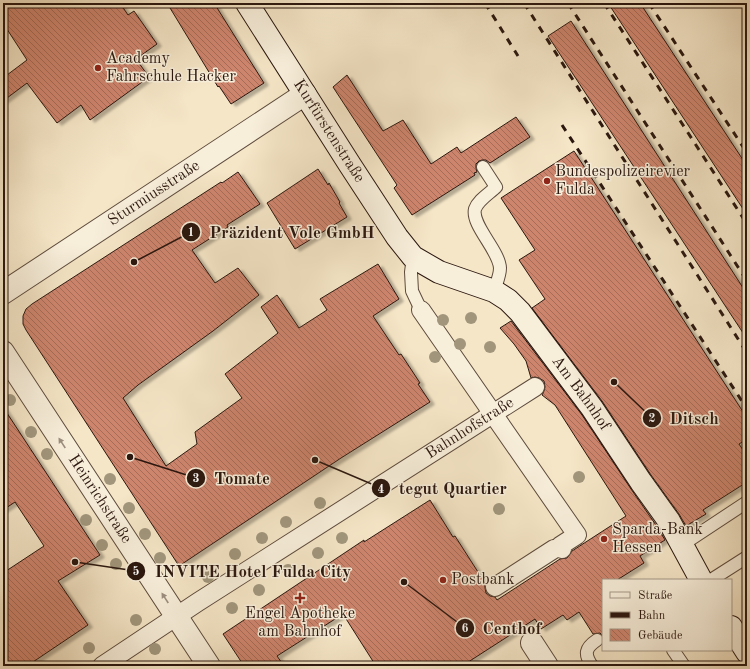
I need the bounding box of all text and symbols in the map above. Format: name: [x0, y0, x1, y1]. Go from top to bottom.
place label: Academy Fahrschule Hacker: [106, 51, 236, 85]
marker: Academy Fahrschule Hacker: [93, 63, 103, 73]
street label: Kurfürstenstraße: [290, 77, 367, 186]
street label: Sturmiusstraße: [105, 158, 203, 229]
place label: Bundespolizeirevier Fulda: [555, 164, 691, 198]
marker: Bundespolizeirevier Fulda: [542, 176, 552, 186]
callout: Präzident Vole GmbH: [181, 218, 382, 247]
text: Präzident Vole GmbH: [209, 225, 375, 242]
text: 1: [188, 227, 194, 239]
street label: Am Bahnhof: [548, 353, 613, 434]
street label: Bahnhofstraße: [423, 395, 517, 462]
callout: Ditsch: [642, 403, 727, 432]
text: Ditsch: [669, 411, 719, 428]
text: 2: [649, 413, 656, 425]
one-way arrow: [59, 437, 66, 449]
street label: Heinrichstraße: [65, 452, 134, 546]
callout: Tomate: [186, 463, 278, 492]
text: Tomate: [214, 471, 270, 488]
text: 3: [193, 473, 200, 485]
callout: tegut Quartier: [371, 474, 515, 503]
text: tegut Quartier: [399, 481, 507, 498]
text: 4: [378, 484, 385, 496]
place label: Sparda-Bank Hessen: [612, 522, 703, 556]
marker: Sparda-Bank Hessen: [599, 534, 609, 544]
callout: INVITE Hotel Fulda City: [126, 556, 359, 585]
text: INVITE Hotel Fulda City: [155, 564, 351, 581]
text: 5: [133, 565, 140, 578]
place label: Postbank: [451, 572, 515, 588]
marker: Postbank: [438, 575, 448, 585]
legend: [602, 579, 732, 651]
text: Straße: [638, 590, 673, 602]
one-way arrow: [161, 593, 168, 604]
marker: Engel Apotheke am Bahnhof: [295, 593, 305, 603]
place label: Engel Apotheke am Bahnhof: [245, 606, 355, 640]
text: Bahn: [638, 610, 666, 622]
callout: Centhof: [455, 613, 550, 642]
text: Centhof: [483, 621, 543, 638]
text: 6: [462, 623, 469, 635]
text: Gebäude: [638, 630, 683, 642]

